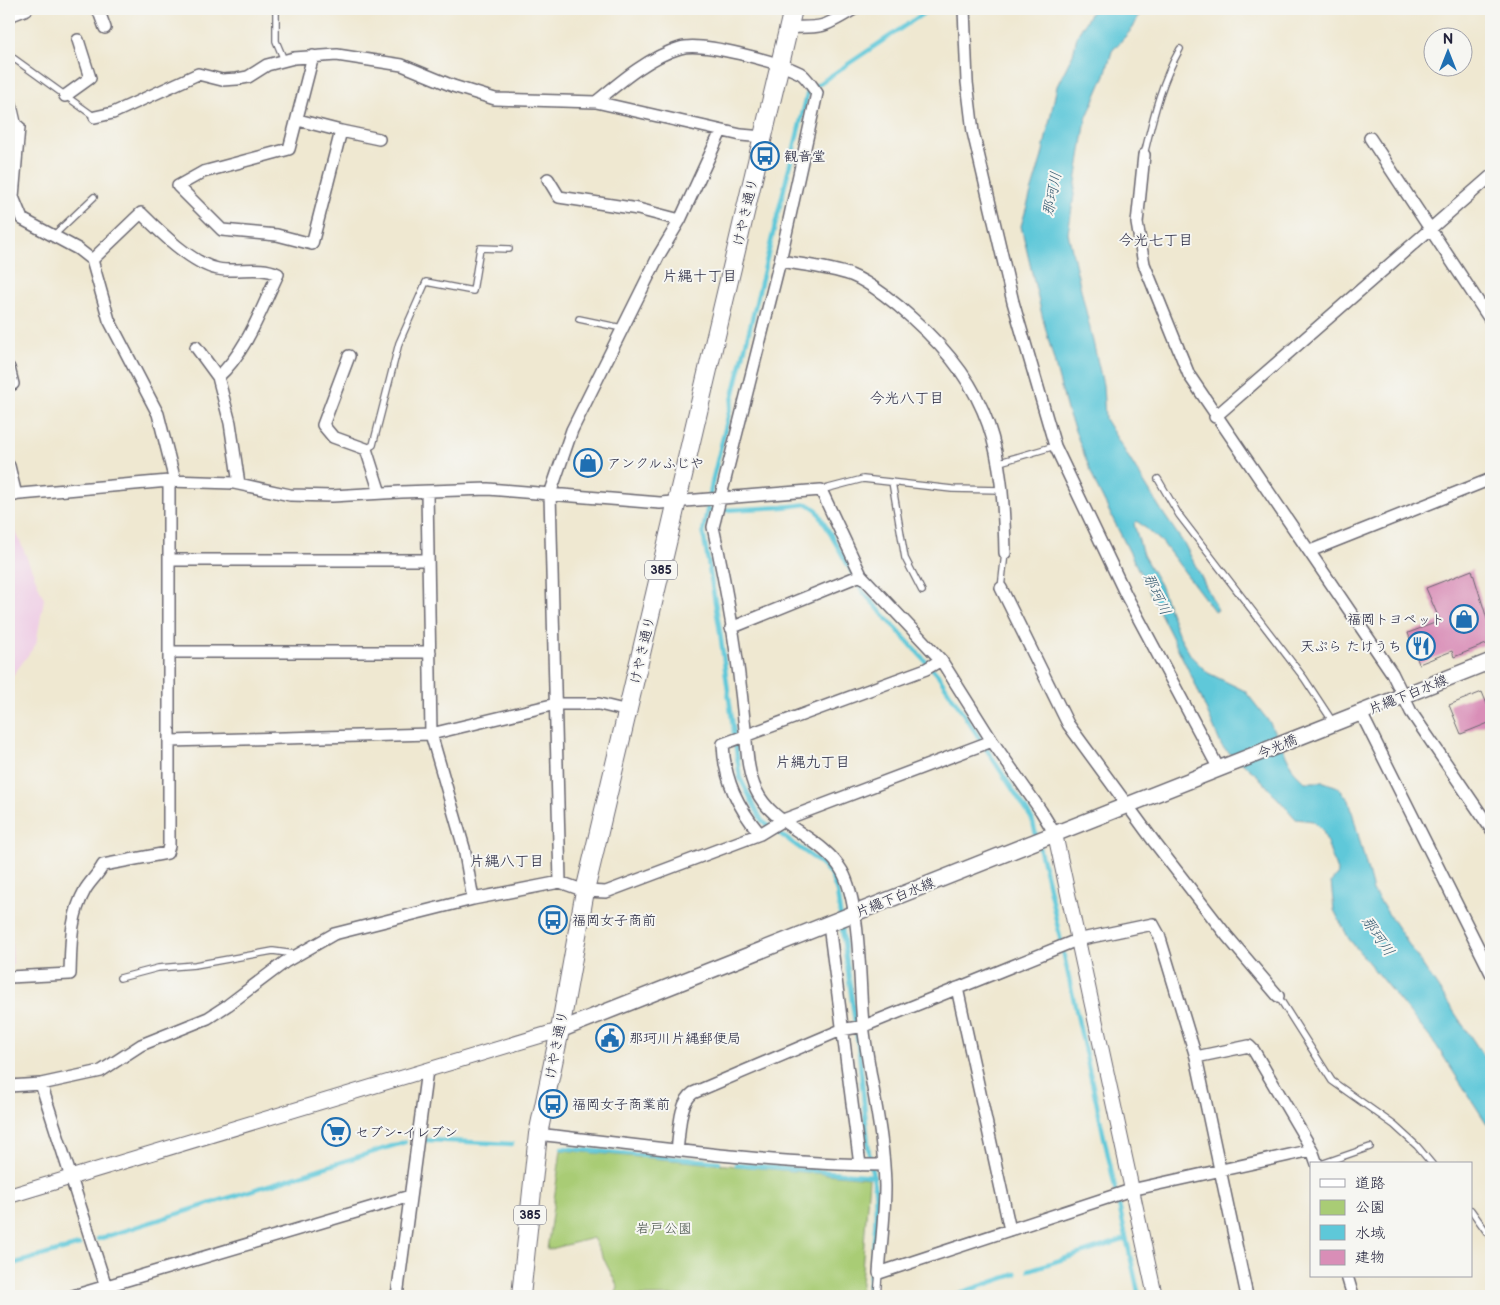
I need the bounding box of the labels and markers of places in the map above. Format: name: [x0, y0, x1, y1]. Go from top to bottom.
bus stop icon: 観音堂: [750, 141, 780, 171]
place label: 観音堂: [784, 148, 826, 165]
shop icon: アンクルふじや: [573, 448, 603, 478]
place label: アンクルふじや: [607, 455, 704, 472]
shop icon: 福岡トヨペット: [1449, 604, 1479, 634]
place label: 福岡トヨペット: [1347, 611, 1445, 628]
restaurant icon: 天ぷら たけうち: [1406, 631, 1436, 661]
place label: 天ぷら たけうち: [1300, 638, 1402, 655]
bus stop icon: 福岡女子商前: [538, 905, 568, 935]
place label: 福岡女子商前: [572, 912, 656, 929]
public building icon: 那珂川片縄郵便局: [595, 1023, 625, 1053]
place label: 那珂川片縄郵便局: [629, 1030, 741, 1047]
bus stop icon: 福岡女子商業前: [538, 1089, 568, 1119]
place label: 福岡女子商業前: [572, 1096, 670, 1113]
supermarket icon: セブン-イレブン: [321, 1117, 351, 1147]
place label: セブン-イレブン: [355, 1124, 458, 1141]

